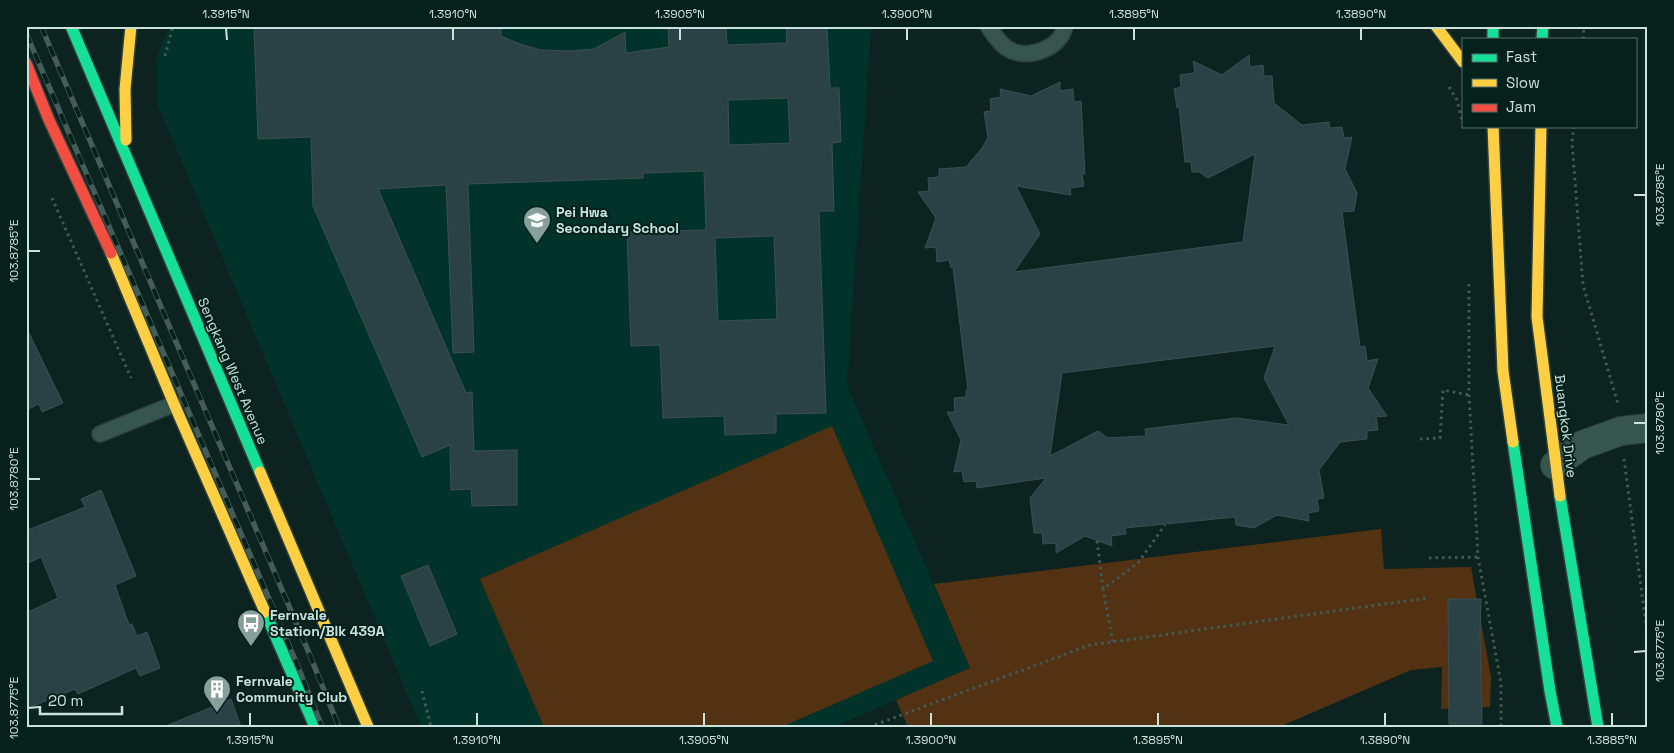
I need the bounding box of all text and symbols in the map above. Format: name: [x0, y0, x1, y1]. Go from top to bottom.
text: 1.3915°N: [202, 6, 250, 22]
text: 1.3910°N: [429, 6, 477, 22]
text: 1.3905°N: [655, 6, 705, 22]
text: 1.3900°N: [882, 6, 932, 22]
text: 1.3895°N: [1109, 6, 1159, 22]
text: 1.3890°N: [1336, 6, 1386, 22]
legend: [1462, 38, 1636, 128]
text: Fast: [1506, 47, 1537, 66]
text: Slow: [1506, 73, 1540, 92]
text: Jam: [1506, 97, 1536, 116]
text: 103.8785°E: [1652, 163, 1668, 227]
place label: Pei Hwa Secondary School: [556, 203, 679, 237]
school or university icon: Pei Hwa Secondary School: [522, 205, 552, 244]
text: 103.8785°E: [6, 219, 22, 283]
street label: Sengkang West Avenue: [194, 295, 272, 447]
street label: Buangkok Drive: [1551, 373, 1581, 479]
text: 103.8780°E: [1652, 391, 1668, 455]
text: 103.8780°E: [6, 447, 22, 511]
place label: Fernvale Station/Blk 439A: [270, 606, 385, 640]
bus stop icon: Fernvale Station/Blk 439A: [236, 608, 266, 647]
text: 103.8775°E: [1652, 620, 1668, 682]
place label: Fernvale Community Club: [236, 672, 347, 706]
building icon: Fernvale Community Club: [202, 674, 232, 713]
text: 103.8775°E: [6, 677, 22, 739]
scale bar: [40, 683, 122, 715]
text: 20 m: [48, 691, 83, 710]
text: 1.3915°N: [226, 732, 274, 748]
text: 1.3910°N: [453, 732, 501, 748]
text: 1.3905°N: [679, 732, 729, 748]
text: 1.3900°N: [906, 732, 956, 748]
text: 1.3895°N: [1133, 732, 1183, 748]
text: 1.3890°N: [1360, 732, 1410, 748]
text: 1.3885°N: [1587, 732, 1637, 748]

